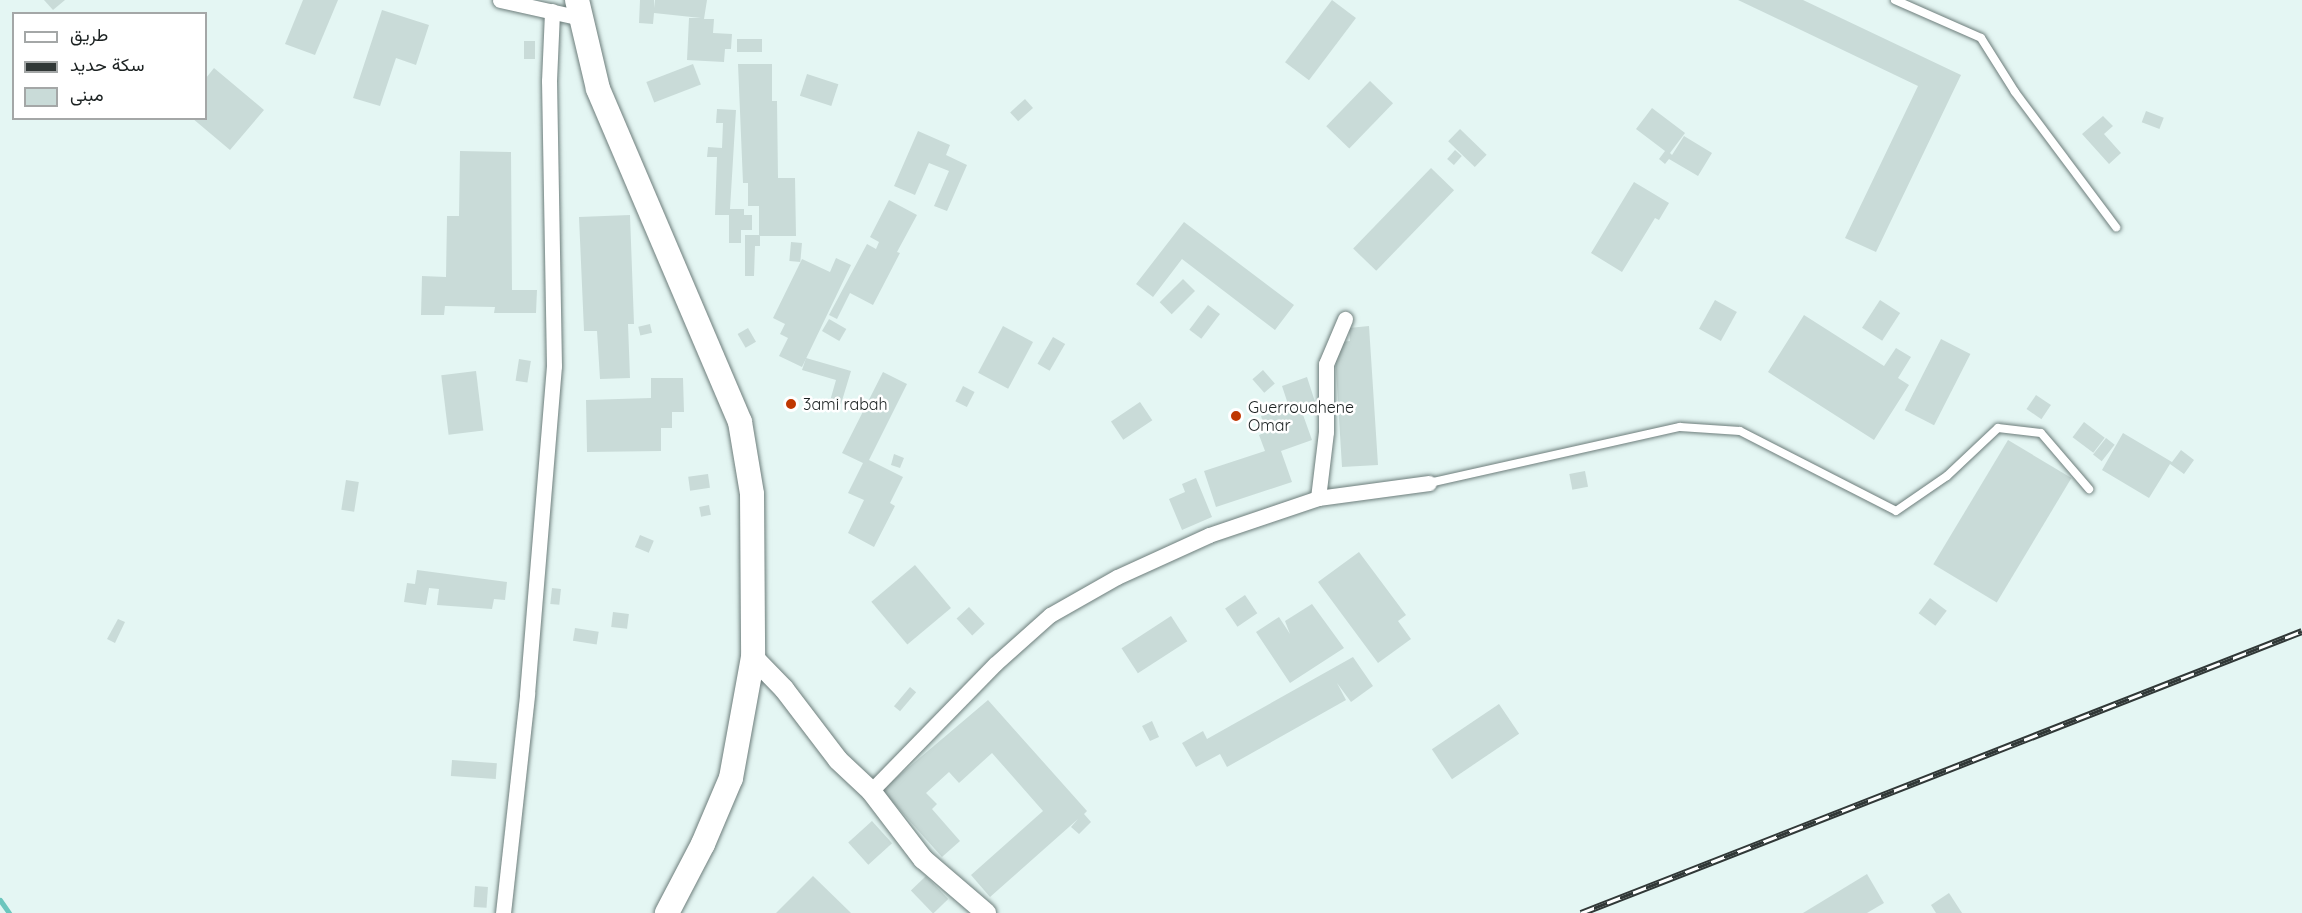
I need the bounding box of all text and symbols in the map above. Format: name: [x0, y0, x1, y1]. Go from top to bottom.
legend: [12, 12, 207, 120]
text: طريق: [70, 23, 108, 46]
text: سكة حديد: [70, 53, 144, 76]
text: مبنى: [70, 83, 104, 106]
place label: 3ami rabah: [803, 394, 888, 414]
marker: 3ami rabah: [784, 397, 798, 411]
place label: Guerrouahene Omar: [1248, 397, 1354, 435]
marker: Guerrouahene Omar: [1229, 409, 1243, 423]

